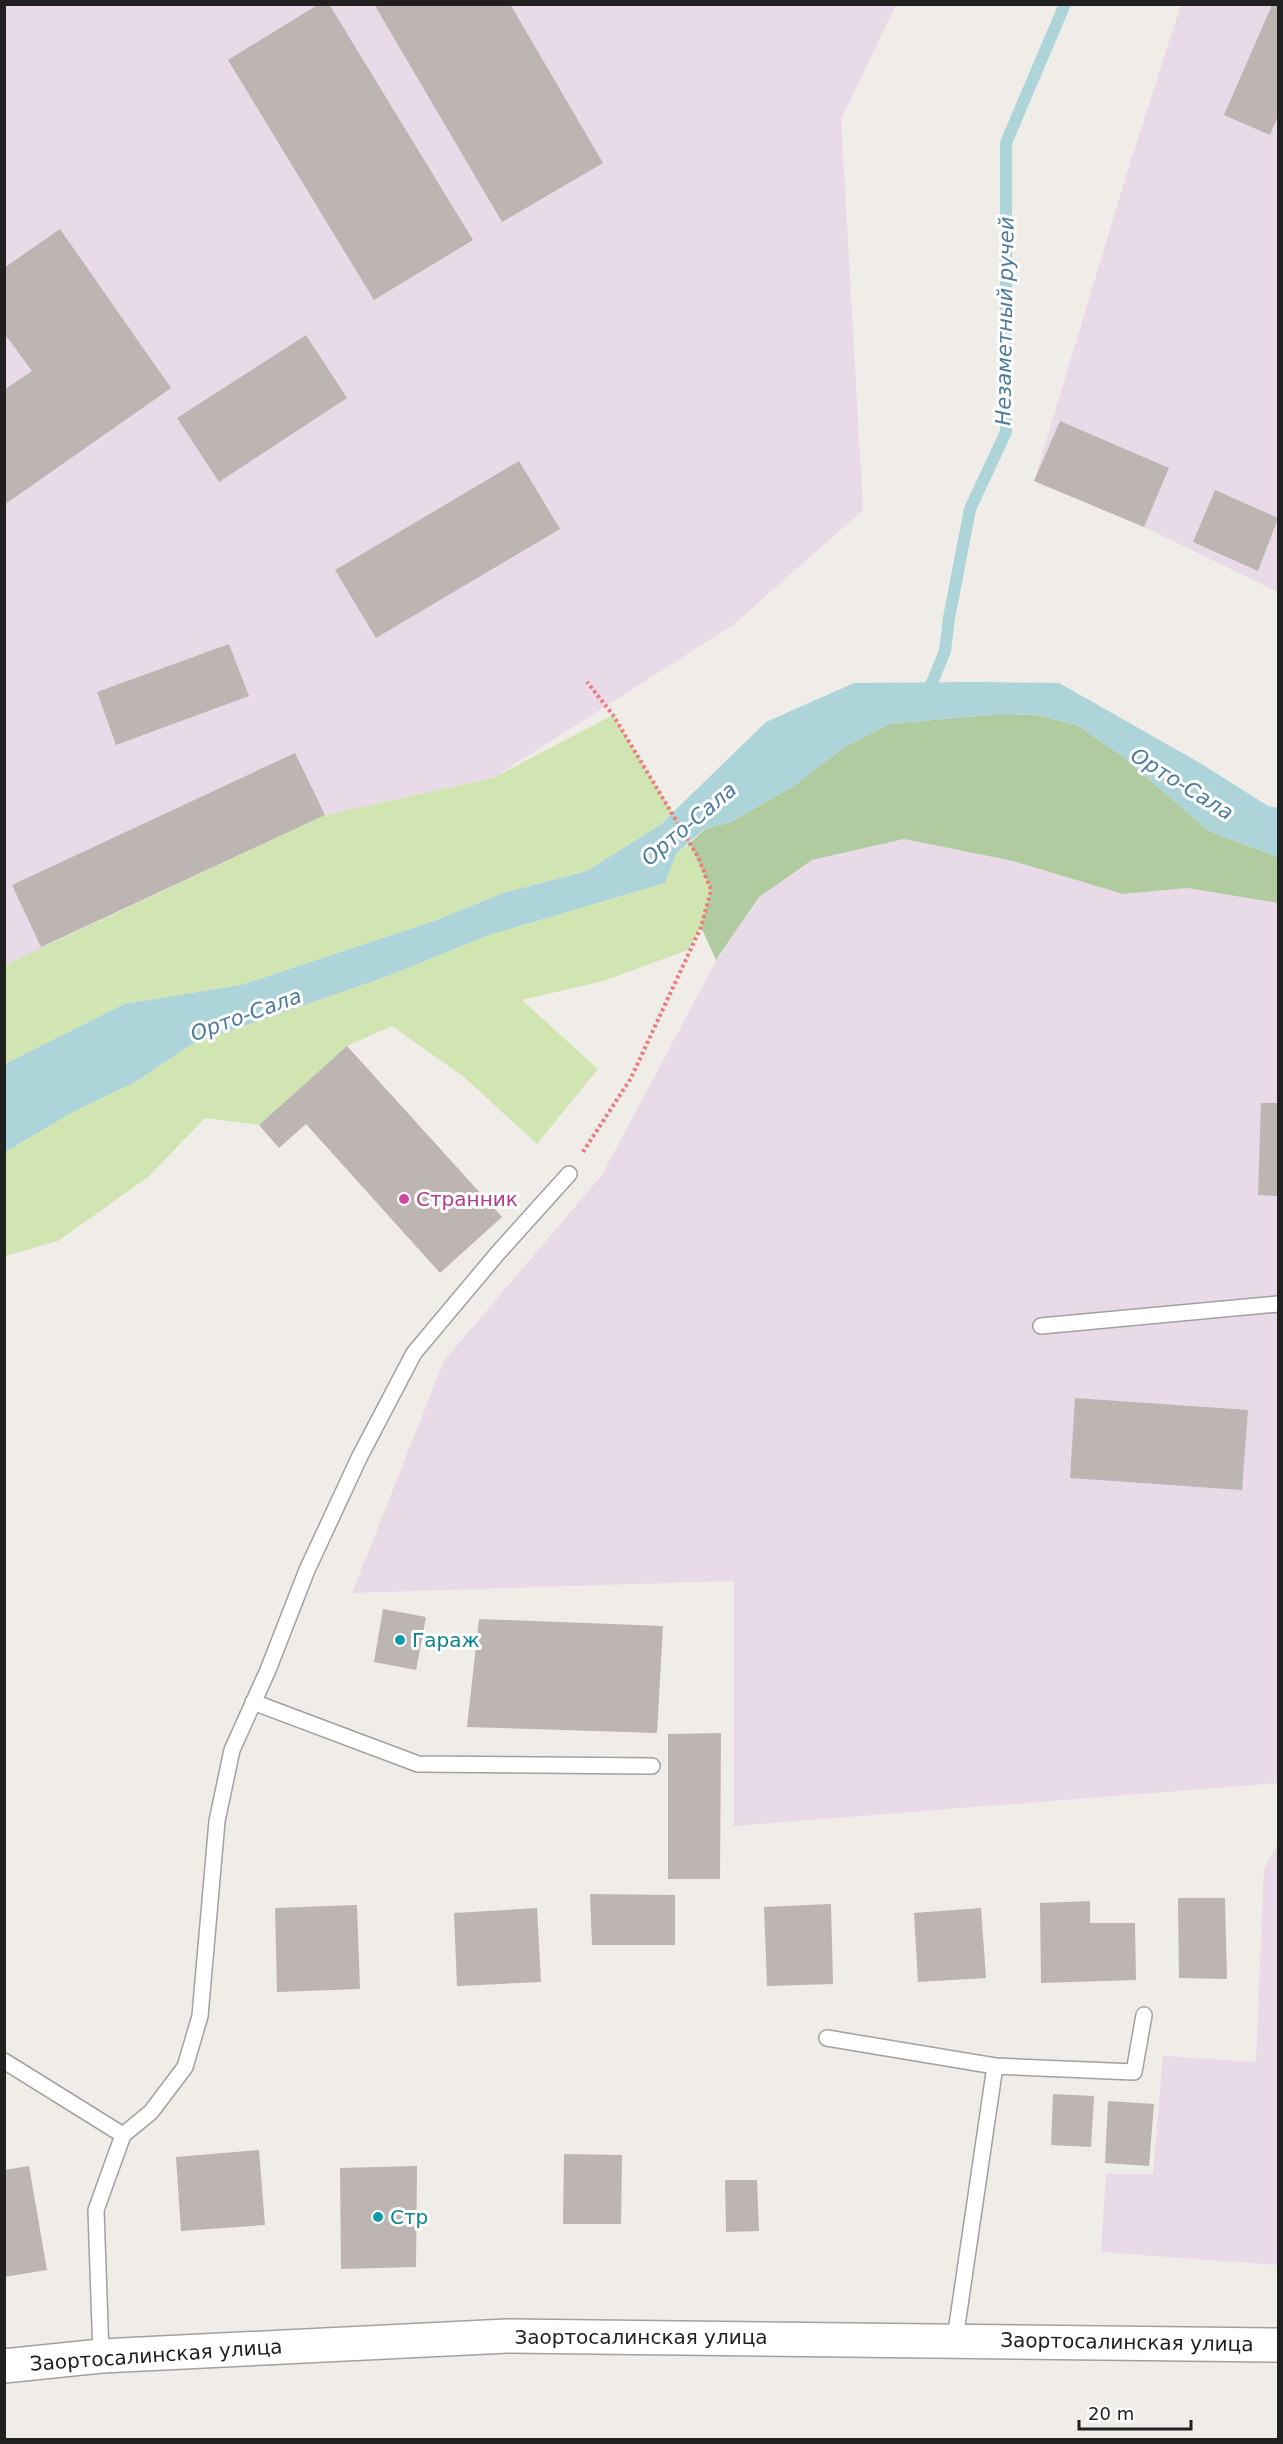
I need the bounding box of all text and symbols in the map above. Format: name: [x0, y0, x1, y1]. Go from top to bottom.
water label: Незаметный ручей: [991, 216, 1019, 426]
water label: Орто-Сала: [1126, 743, 1238, 825]
water label: Орто-Сала: [637, 777, 741, 871]
water label: Орто-Сала: [187, 984, 305, 1046]
place label: Странник: [416, 1187, 518, 1211]
marker: Странник: [397, 1192, 411, 1206]
place label: Гараж: [412, 1628, 479, 1652]
marker: Гараж: [393, 1633, 407, 1647]
place label: Стр: [390, 2205, 428, 2229]
marker: Стр: [371, 2210, 385, 2224]
street label: Заортосалинская улица: [514, 2325, 768, 2349]
street label: Заортосалинская улица: [1000, 2328, 1254, 2356]
street label: Заортосалинская улица: [29, 2334, 283, 2376]
scale bar: [1079, 2393, 1192, 2431]
text: 20 m: [1088, 2403, 1134, 2424]

